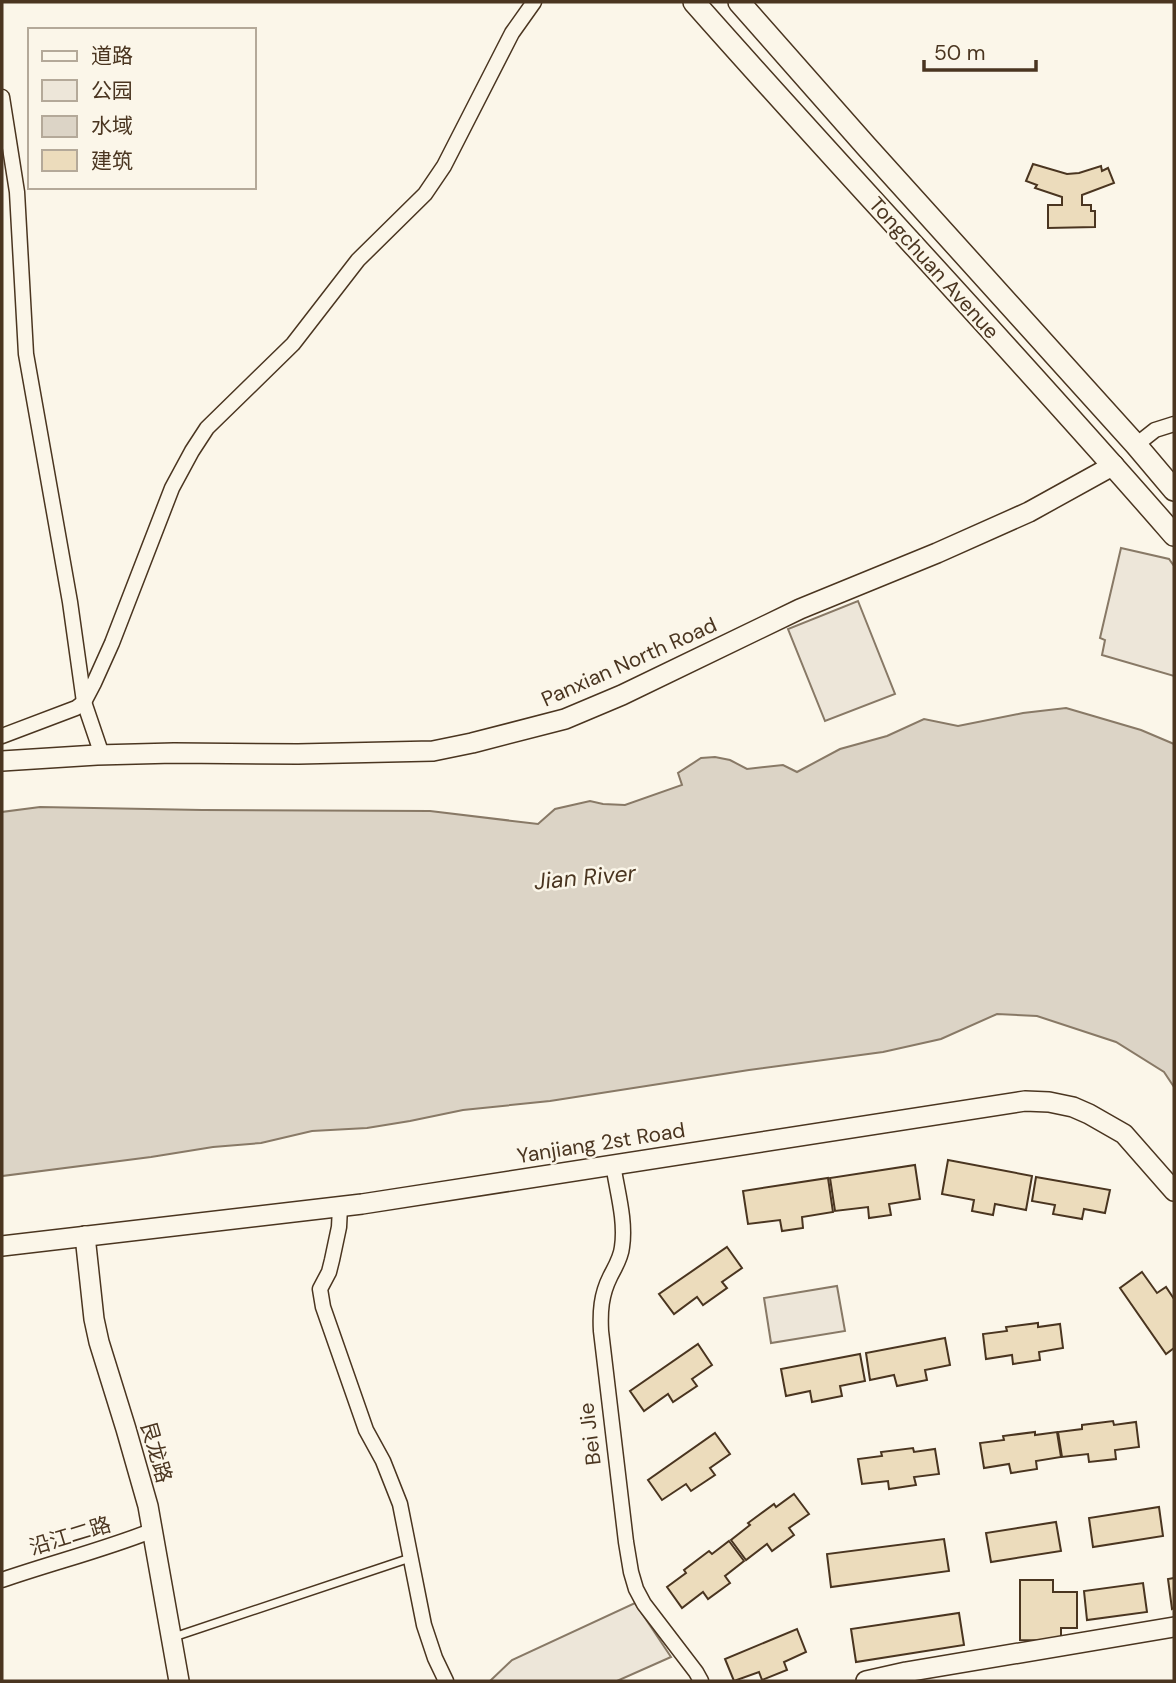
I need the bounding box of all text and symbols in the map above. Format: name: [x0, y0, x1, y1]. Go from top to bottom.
legend: [28, 28, 256, 189]
scale bar: [924, 28, 1036, 72]
text: 50 m: [934, 39, 985, 67]
text: 道路: [91, 42, 133, 70]
text: 公园: [91, 77, 133, 105]
text: 水域: [91, 112, 133, 140]
text: 建筑: [91, 147, 133, 175]
street label: Tongchuan Avenue: [863, 191, 1005, 345]
street label: Panxian North Road: [537, 611, 721, 713]
water label: Jian River: [533, 857, 639, 896]
street label: Yanjiang 2st Road: [515, 1116, 687, 1170]
street label: Bei Jie: [572, 1401, 608, 1467]
street label: 艮龙路: [134, 1418, 178, 1486]
street label: 沿江二路: [26, 1510, 114, 1562]

